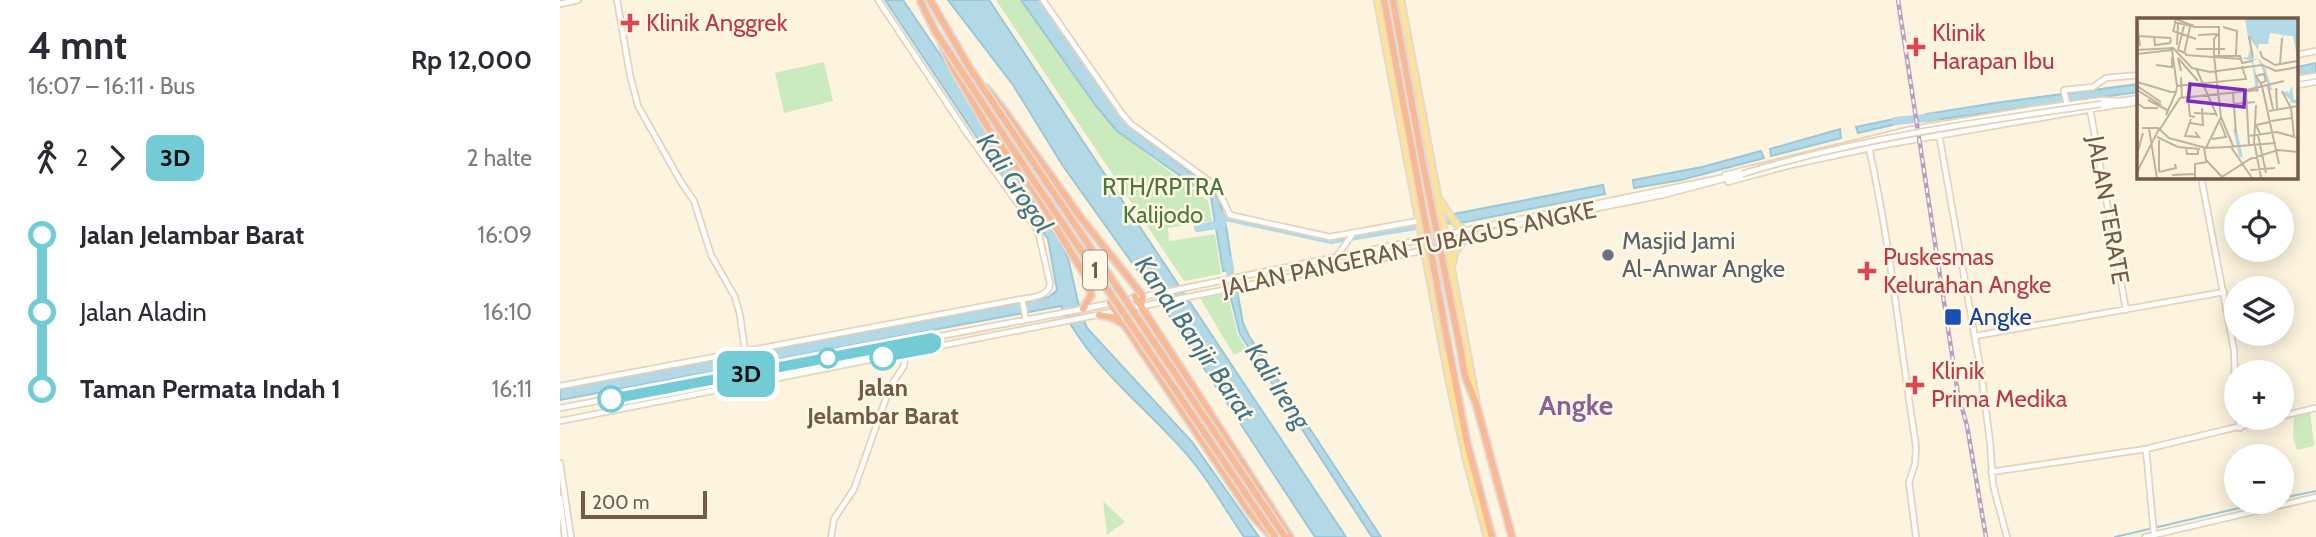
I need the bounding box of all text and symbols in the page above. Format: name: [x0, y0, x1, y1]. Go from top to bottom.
place label: Klinik Anggrek: [646, 8, 788, 37]
marker: Klinik Anggrek: [620, 13, 640, 33]
place label: Klinik Harapan Ibu: [1932, 18, 2055, 75]
inset map: [2137, 18, 2298, 178]
text: 4 mnt: [28, 22, 127, 69]
marker: Klinik Harapan Ibu: [1906, 37, 1926, 57]
text: Rp 12,000: [411, 44, 532, 76]
text: 16:07 – 16:11 · Bus: [28, 72, 195, 100]
water label: Kali Grogol: [970, 127, 1060, 239]
street label: JALAN TERATE: [2081, 132, 2136, 286]
icon: walk: [28, 139, 66, 177]
icon: forward: [98, 139, 136, 177]
text: 3D: [160, 143, 190, 172]
text: 2: [76, 144, 88, 172]
text: 2 halte: [467, 144, 532, 172]
park label: RTH/RPTRA Kalijodo: [1102, 172, 1224, 229]
map controls: [2224, 192, 2294, 514]
button: locate: [2224, 192, 2294, 262]
street label: JALAN PANGERAN TUBAGUS ANGKE: [1218, 195, 1599, 303]
text: Jalan Jelambar Barat: [80, 219, 304, 251]
text: 16:09: [478, 221, 532, 249]
place label: Masjid Jami Al-Anwar Angke: [1622, 226, 1785, 283]
place label: Puskesmas Kelurahan Angke: [1883, 242, 2051, 299]
marker: Masjid Jami Al-Anwar Angke: [1600, 247, 1616, 263]
road number: 1: [1083, 250, 1107, 290]
water label: Kanal Banjir Barat: [1128, 250, 1262, 427]
marker: Puskesmas Kelurahan Angke: [1857, 261, 1877, 281]
button: layers: [2224, 276, 2294, 346]
text: Jalan Aladin: [80, 296, 207, 328]
text: 16:10: [483, 298, 532, 326]
place label: Angke: [1969, 302, 2032, 331]
marker: Angke: [1943, 307, 1963, 327]
water label: Kali Ireng: [1238, 337, 1318, 436]
marker: Jalan Jelambar Barat: [870, 344, 896, 370]
unlabelled marker: [818, 348, 838, 368]
line badge: 3D: [714, 351, 778, 397]
place label: Klinik Prima Medika: [1931, 356, 2068, 413]
text: 3D: [731, 359, 761, 388]
button: +: [2224, 360, 2294, 430]
text: Taman Permata Indah 1: [80, 373, 341, 405]
place label: Jalan Jelambar Barat: [806, 373, 959, 430]
text: 16:11: [492, 375, 532, 403]
marker: Klinik Prima Medika: [1905, 375, 1925, 395]
unlabelled marker: [598, 386, 624, 412]
district label: Angke: [1539, 388, 1613, 422]
button: −: [2224, 444, 2294, 514]
scale bar: [581, 488, 707, 520]
text: 200 m: [592, 491, 649, 514]

